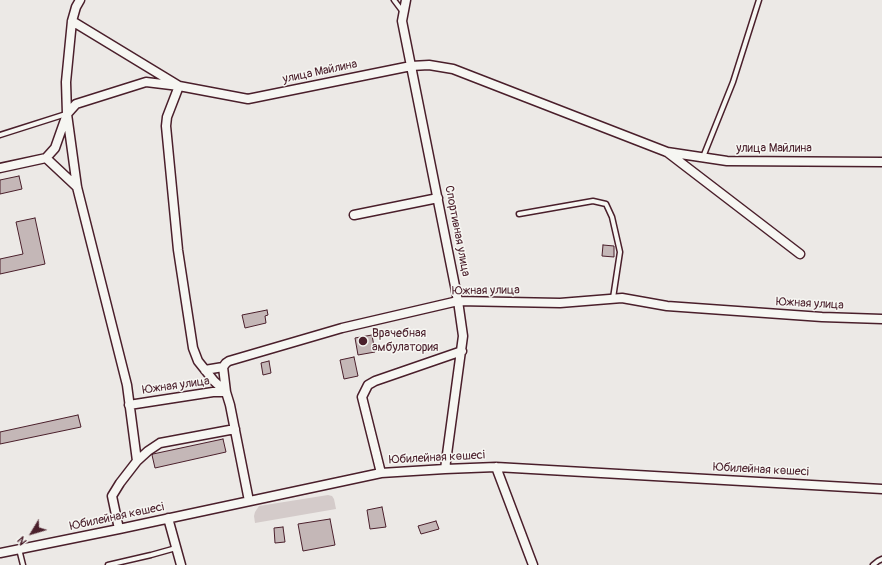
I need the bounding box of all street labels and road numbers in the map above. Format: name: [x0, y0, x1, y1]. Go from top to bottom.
street label: улица Майлина: [281, 57, 359, 87]
street label: улица Майлина: [736, 142, 812, 156]
street label: Спортивная улица: [441, 184, 473, 278]
street label: Южная улица: [452, 283, 520, 299]
street label: Южная улица: [776, 295, 844, 313]
street label: Южная улица: [141, 374, 211, 398]
street label: Юбилейная көшесі: [389, 448, 485, 468]
street label: Юбилейная көшесі: [713, 460, 809, 480]
street label: Юбилейная көшесі: [69, 500, 165, 534]

